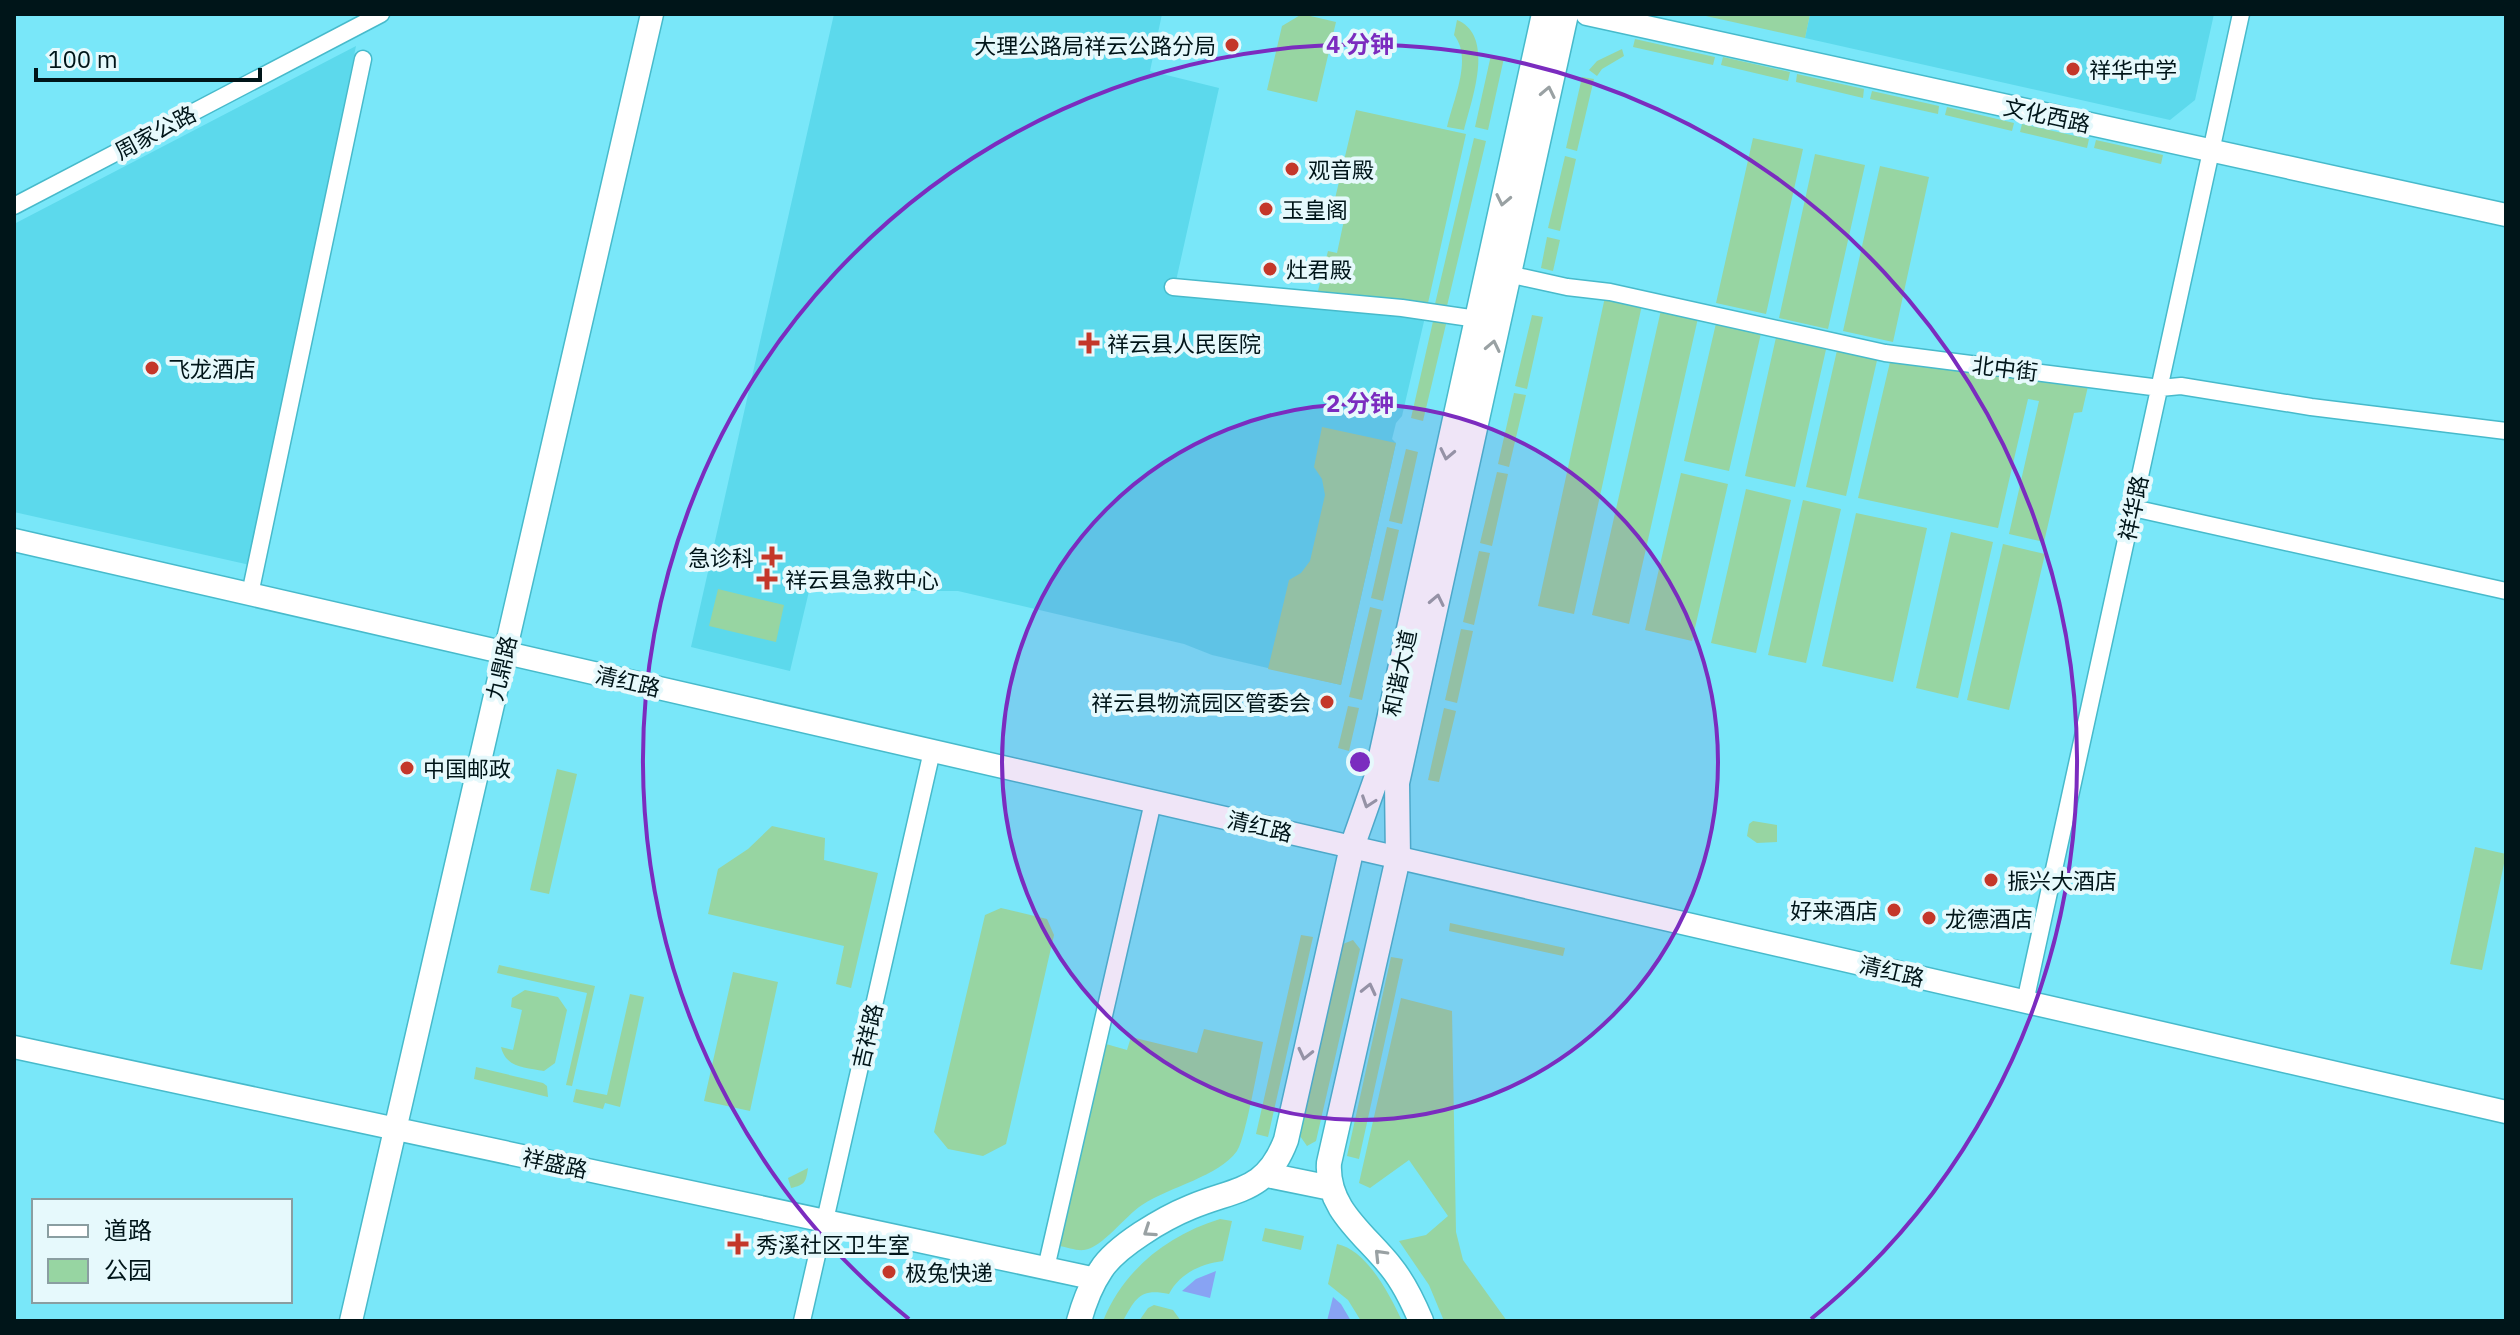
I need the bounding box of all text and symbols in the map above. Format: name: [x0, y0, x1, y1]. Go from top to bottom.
text: 4 分钟: [1326, 28, 1394, 60]
place label: 大理公路局祥云公路分局: [974, 31, 1216, 60]
scale bar: [36, 32, 260, 82]
marker: 大理公路局祥云公路分局: [1223, 36, 1241, 54]
text: 100 m: [48, 43, 118, 75]
place label: 祥华中学: [2089, 55, 2177, 84]
marker: 祥华中学: [2064, 60, 2082, 78]
one-way arrow: [1539, 86, 1556, 100]
street label: 文化西路: [2001, 92, 2093, 138]
street label: 周家公路: [109, 99, 201, 165]
place label: 观音殿: [1308, 155, 1374, 184]
marker: 观音殿: [1283, 160, 1301, 178]
one-way arrow: [1495, 192, 1512, 206]
place label: 玉皇阁: [1282, 195, 1348, 224]
marker: 玉皇阁: [1257, 200, 1275, 218]
place label: 灶君殿: [1286, 255, 1352, 284]
marker: 灶君殿: [1261, 260, 1279, 278]
place label: 祥云县人民医院: [1107, 329, 1261, 358]
marker: 祥云县人民医院: [1078, 332, 1100, 354]
one-way arrow: [1484, 340, 1501, 354]
street label: 北中街: [1970, 350, 2040, 386]
place label: 飞龙酒店: [168, 354, 256, 383]
marker: 飞龙酒店: [143, 359, 161, 377]
text: 2 分钟: [1326, 387, 1394, 419]
one-way arrow: [1439, 446, 1456, 460]
street label: 祥华路: [2112, 473, 2154, 543]
place label: 急诊科: [688, 543, 754, 572]
marker: 急诊科: [761, 546, 783, 568]
place label: 祥云县急救中心: [785, 565, 939, 594]
marker: 祥云县急救中心: [756, 568, 778, 590]
one-way arrow: [1428, 594, 1445, 608]
street label: 和谐大道: [1376, 627, 1422, 719]
street label: 九鼎路: [479, 633, 523, 703]
street label: 清红路: [593, 659, 663, 703]
place label: 祥云县物流园区管委会: [1091, 688, 1311, 717]
marker: 祥云县物流园区管委会: [1318, 693, 1336, 711]
centre of rings: [1346, 748, 1374, 776]
place label: 中国邮政: [423, 754, 511, 783]
marker: 中国邮政: [398, 759, 416, 777]
one-way arrow: [1361, 794, 1377, 808]
street label: 清红路: [1225, 804, 1295, 848]
place label: 振兴大酒店: [2007, 866, 2117, 895]
marker: 振兴大酒店: [1982, 871, 2000, 889]
place label: 好来酒店: [1790, 896, 1878, 925]
marker: 好来酒店: [1885, 901, 1903, 919]
place label: 龙德酒店: [1945, 904, 2033, 933]
marker: 龙德酒店: [1920, 909, 1938, 927]
street label: 清红路: [1857, 949, 1927, 993]
one-way arrow: [1359, 983, 1376, 996]
street label: 吉祥路: [845, 1001, 889, 1071]
one-way arrow: [1297, 1047, 1314, 1060]
street label: 祥盛路: [520, 1142, 590, 1184]
legend: [32, 1199, 292, 1303]
text: 道路: [104, 1214, 152, 1246]
one-way arrow: [1143, 1221, 1157, 1236]
place label: 秀溪社区卫生室: [756, 1230, 910, 1259]
marker: 秀溪社区卫生室: [727, 1233, 749, 1255]
one-way arrow: [1375, 1250, 1389, 1265]
text: 公园: [104, 1254, 152, 1286]
place label: 极兔快递: [905, 1258, 993, 1287]
marker: 极兔快递: [880, 1263, 898, 1281]

